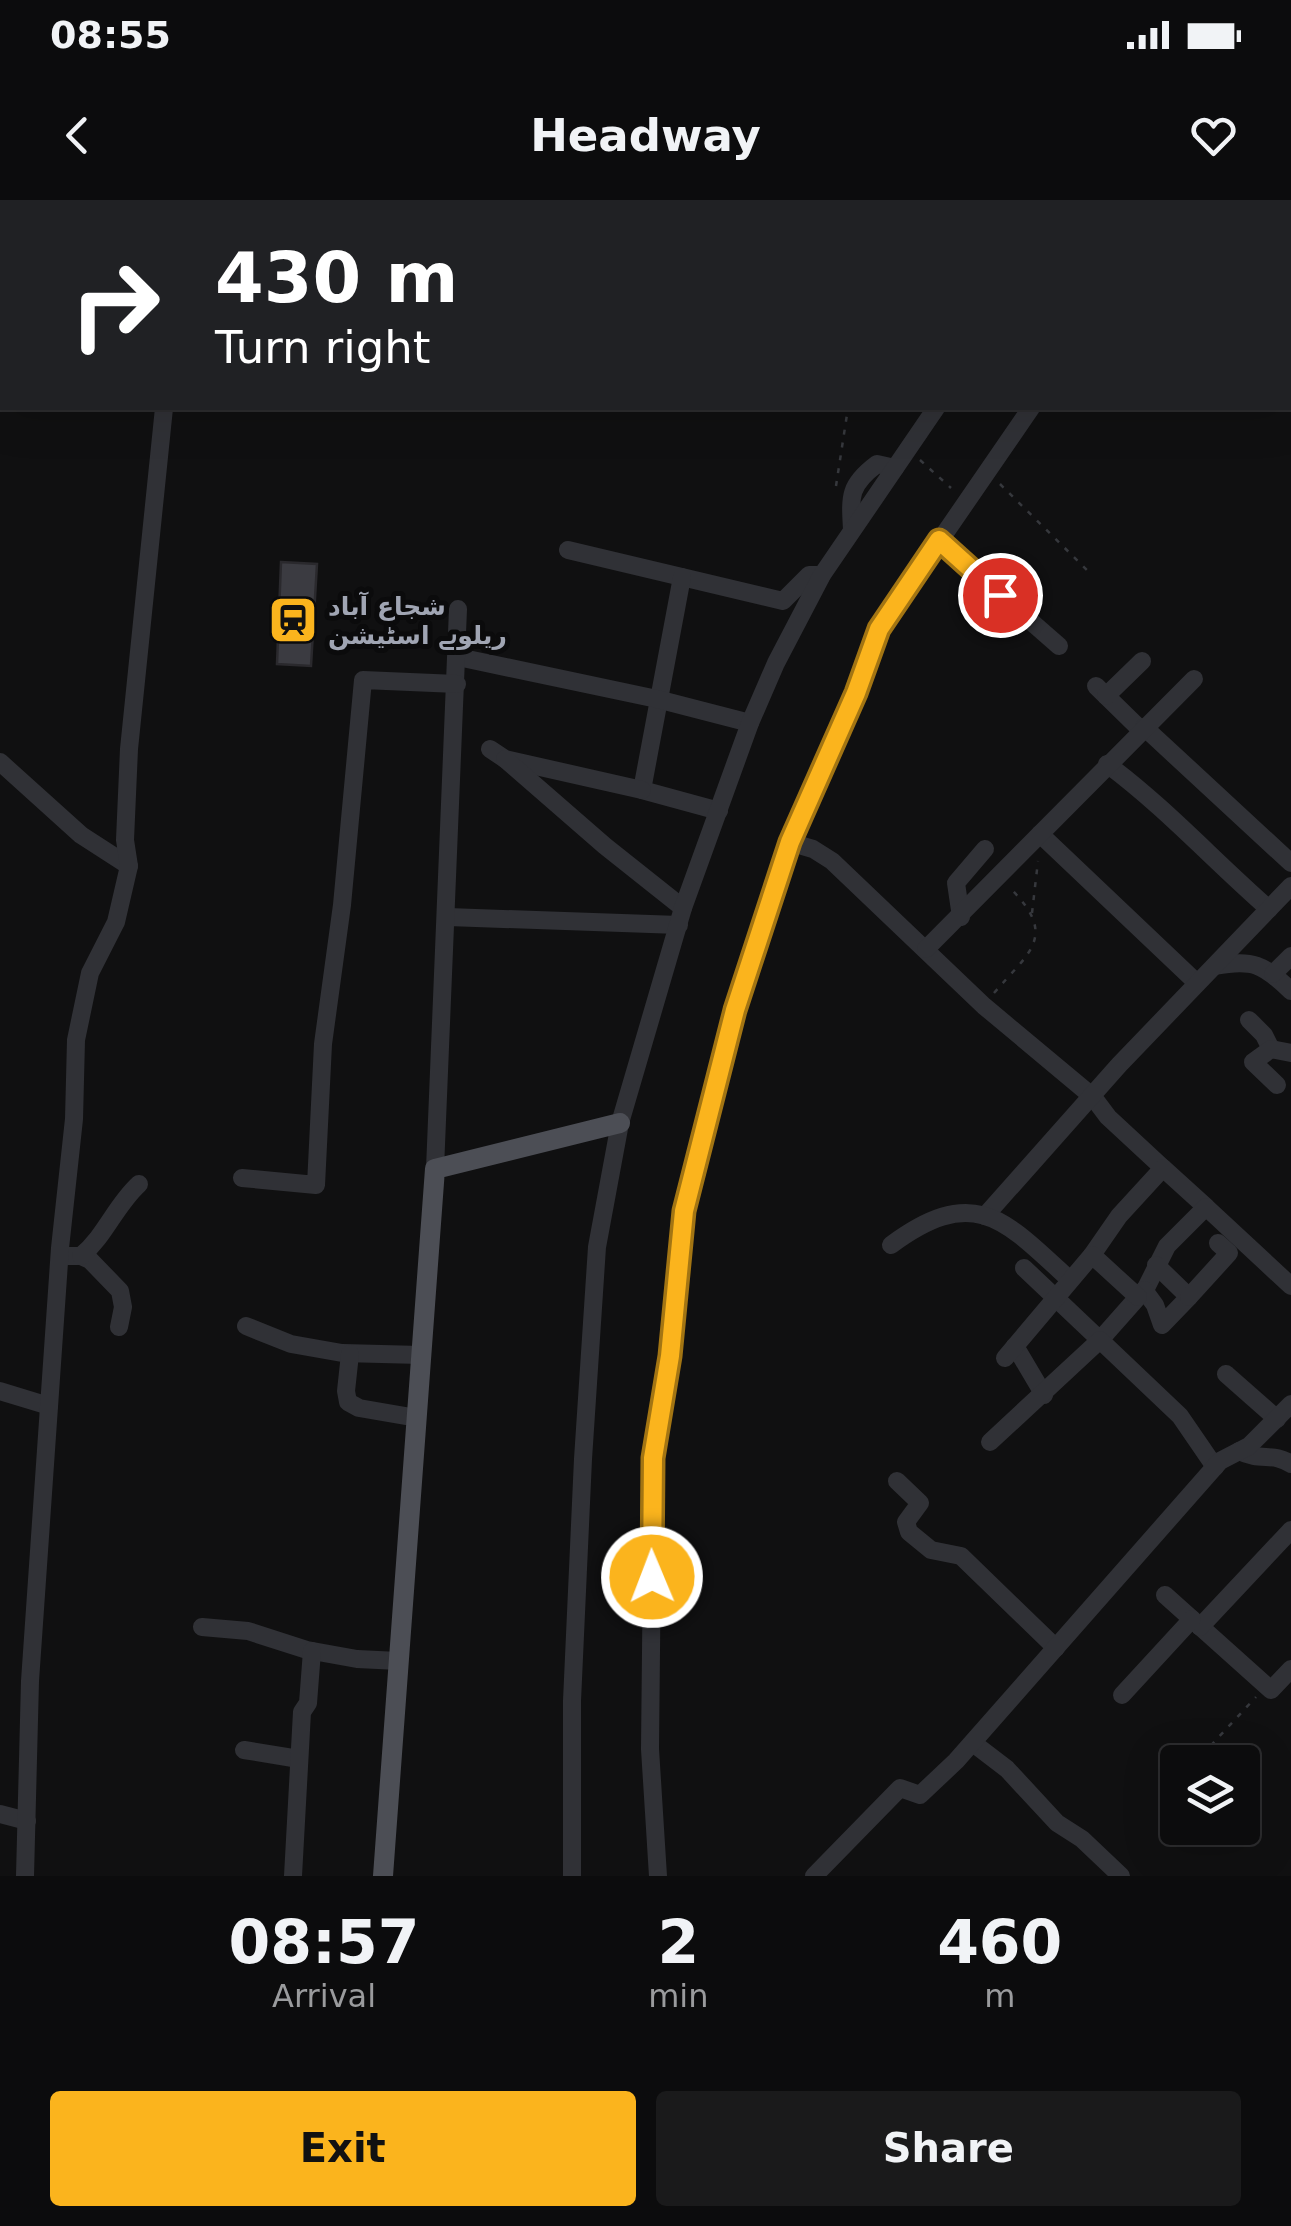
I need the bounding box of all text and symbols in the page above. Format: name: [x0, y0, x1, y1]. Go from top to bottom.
text: 08:55: [50, 13, 171, 57]
icon: back: [50, 108, 105, 163]
icon: heart: [1186, 108, 1241, 163]
text: Headway: [530, 109, 761, 162]
text: 430 m: [215, 237, 458, 319]
icon: right: [50, 240, 180, 370]
text: Turn right: [215, 321, 430, 374]
pin: [958, 553, 1043, 638]
icon: arrive: [973, 568, 1028, 623]
place label: شجاع آباد ریلوے اسٹیشن: [328, 591, 507, 651]
station icon: شجاع آباد ریلوے اسٹیشن: [267, 594, 319, 646]
position arrow: [600, 1525, 704, 1629]
map controls: [1160, 1745, 1260, 1845]
button: layers: [1160, 1745, 1260, 1845]
text: 08:57: [229, 1907, 420, 1977]
text: 2: [657, 1907, 699, 1977]
text: 460: [937, 1907, 1062, 1977]
text: Arrival: [272, 1977, 376, 2015]
text: min: [648, 1977, 709, 2015]
text: m: [984, 1977, 1015, 2015]
button: Exit: [50, 2091, 636, 2206]
button: Share: [656, 2091, 1241, 2206]

